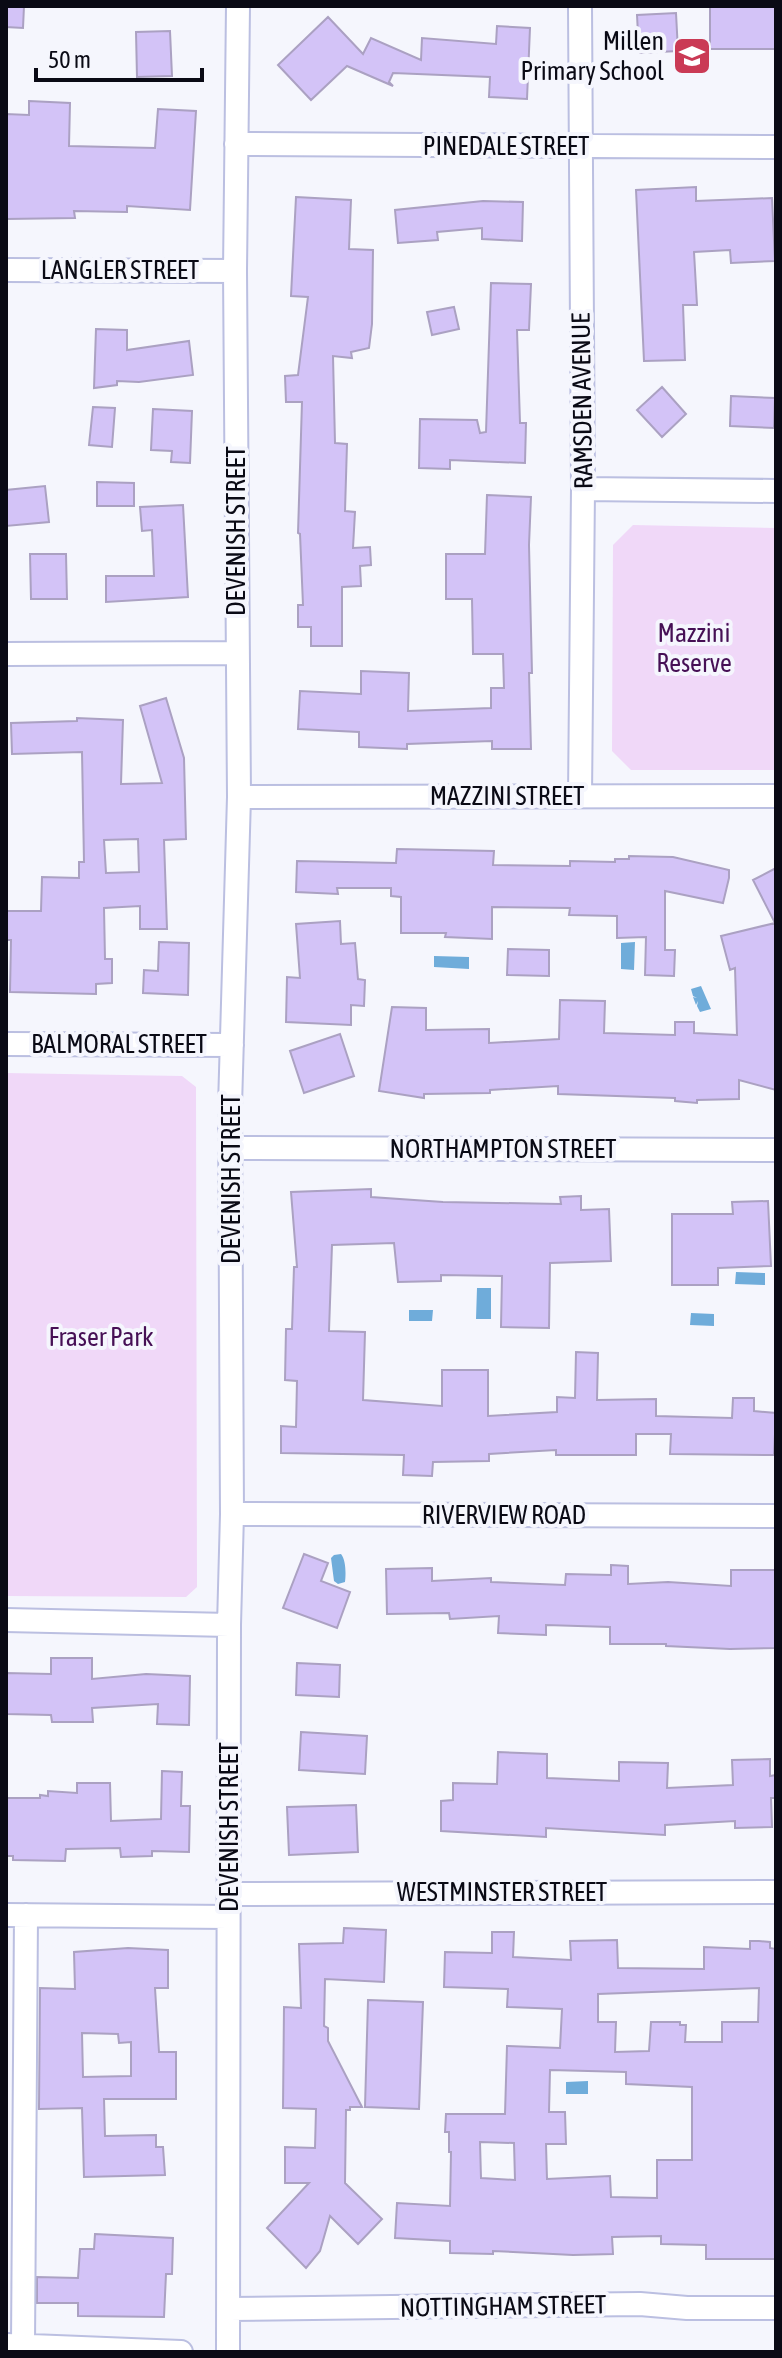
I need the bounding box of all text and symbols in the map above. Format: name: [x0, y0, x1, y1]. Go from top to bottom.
place label: Millen Primary School: [520, 26, 664, 86]
scale bar: [36, 32, 202, 82]
school or university icon: Millen Primary School: [671, 35, 713, 77]
text: 50 m: [48, 46, 91, 73]
street label: PINEDALE STREET: [423, 131, 590, 161]
street label: LANGLER STREET: [41, 255, 200, 285]
street label: RAMSDEN AVENUE: [565, 313, 599, 489]
street label: DEVENISH STREET: [221, 445, 251, 616]
park label: Mazzini Reserve: [656, 618, 732, 678]
street label: MAZZINI STREET: [430, 781, 585, 811]
street label: BALMORAL STREET: [31, 1029, 208, 1059]
street label: DEVENISH STREET: [216, 1093, 246, 1264]
street label: NORTHAMPTON STREET: [390, 1134, 617, 1164]
park label: Fraser Park: [49, 1322, 153, 1352]
street label: RIVERVIEW ROAD: [422, 1500, 586, 1530]
street label: DEVENISH STREET: [214, 1741, 244, 1912]
street label: WESTMINSTER STREET: [397, 1877, 608, 1907]
street label: NOTTINGHAM STREET: [400, 2289, 607, 2323]

